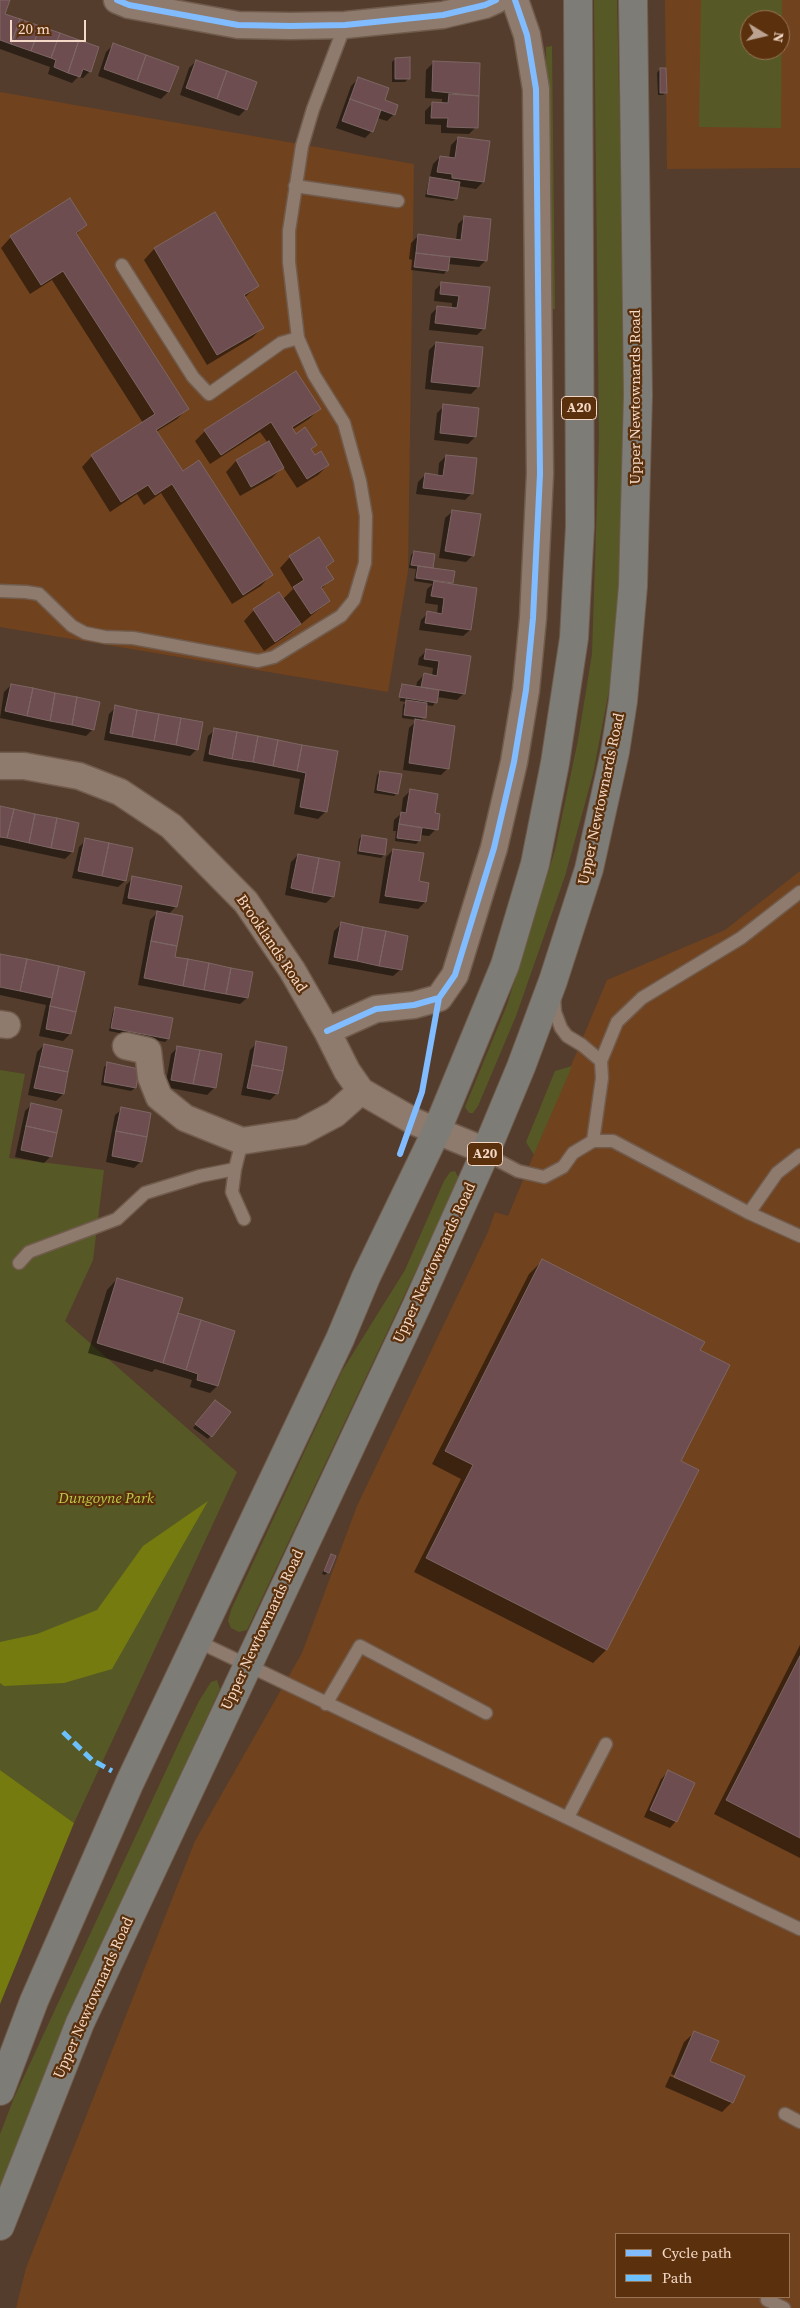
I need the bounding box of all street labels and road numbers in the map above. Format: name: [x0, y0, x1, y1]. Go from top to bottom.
street label: Upper Newtownards Road: [627, 309, 645, 485]
road number: A20: [562, 396, 596, 419]
street label: Upper Newtownards Road: [575, 712, 629, 886]
street label: Brooklands Road: [232, 892, 310, 996]
road number: A20: [468, 1142, 502, 1166]
street label: Upper Newtownards Road: [390, 1180, 480, 1346]
street label: Upper Newtownards Road: [218, 1547, 308, 1713]
street label: Upper Newtownards Road: [50, 1914, 138, 2082]

